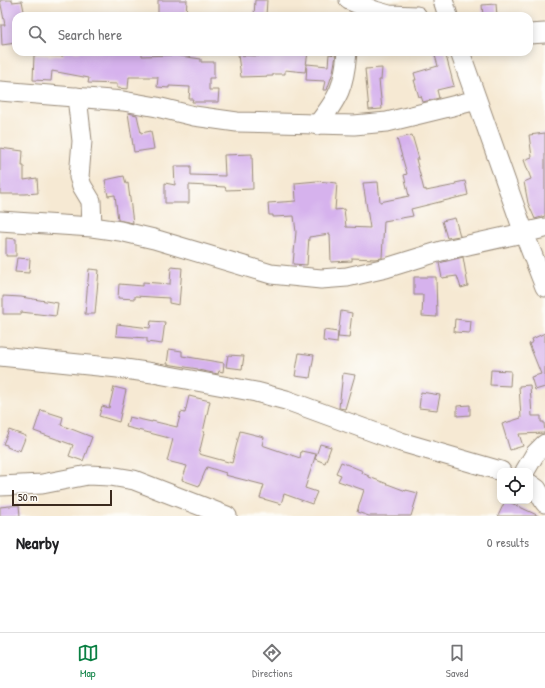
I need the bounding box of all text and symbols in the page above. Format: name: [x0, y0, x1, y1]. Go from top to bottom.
search box: [12, 12, 533, 56]
icon: search: [26, 23, 48, 45]
text: Search here: [58, 24, 122, 45]
map controls: [497, 468, 533, 504]
button: locate: [497, 468, 533, 504]
scale bar: [12, 488, 112, 507]
text: 50 m: [18, 490, 38, 504]
text: Nearby: [16, 531, 59, 554]
text: 0 results: [487, 533, 529, 551]
tab: Map: [77, 642, 99, 680]
tab: Directions: [252, 642, 293, 680]
tab: Saved: [446, 642, 468, 680]

